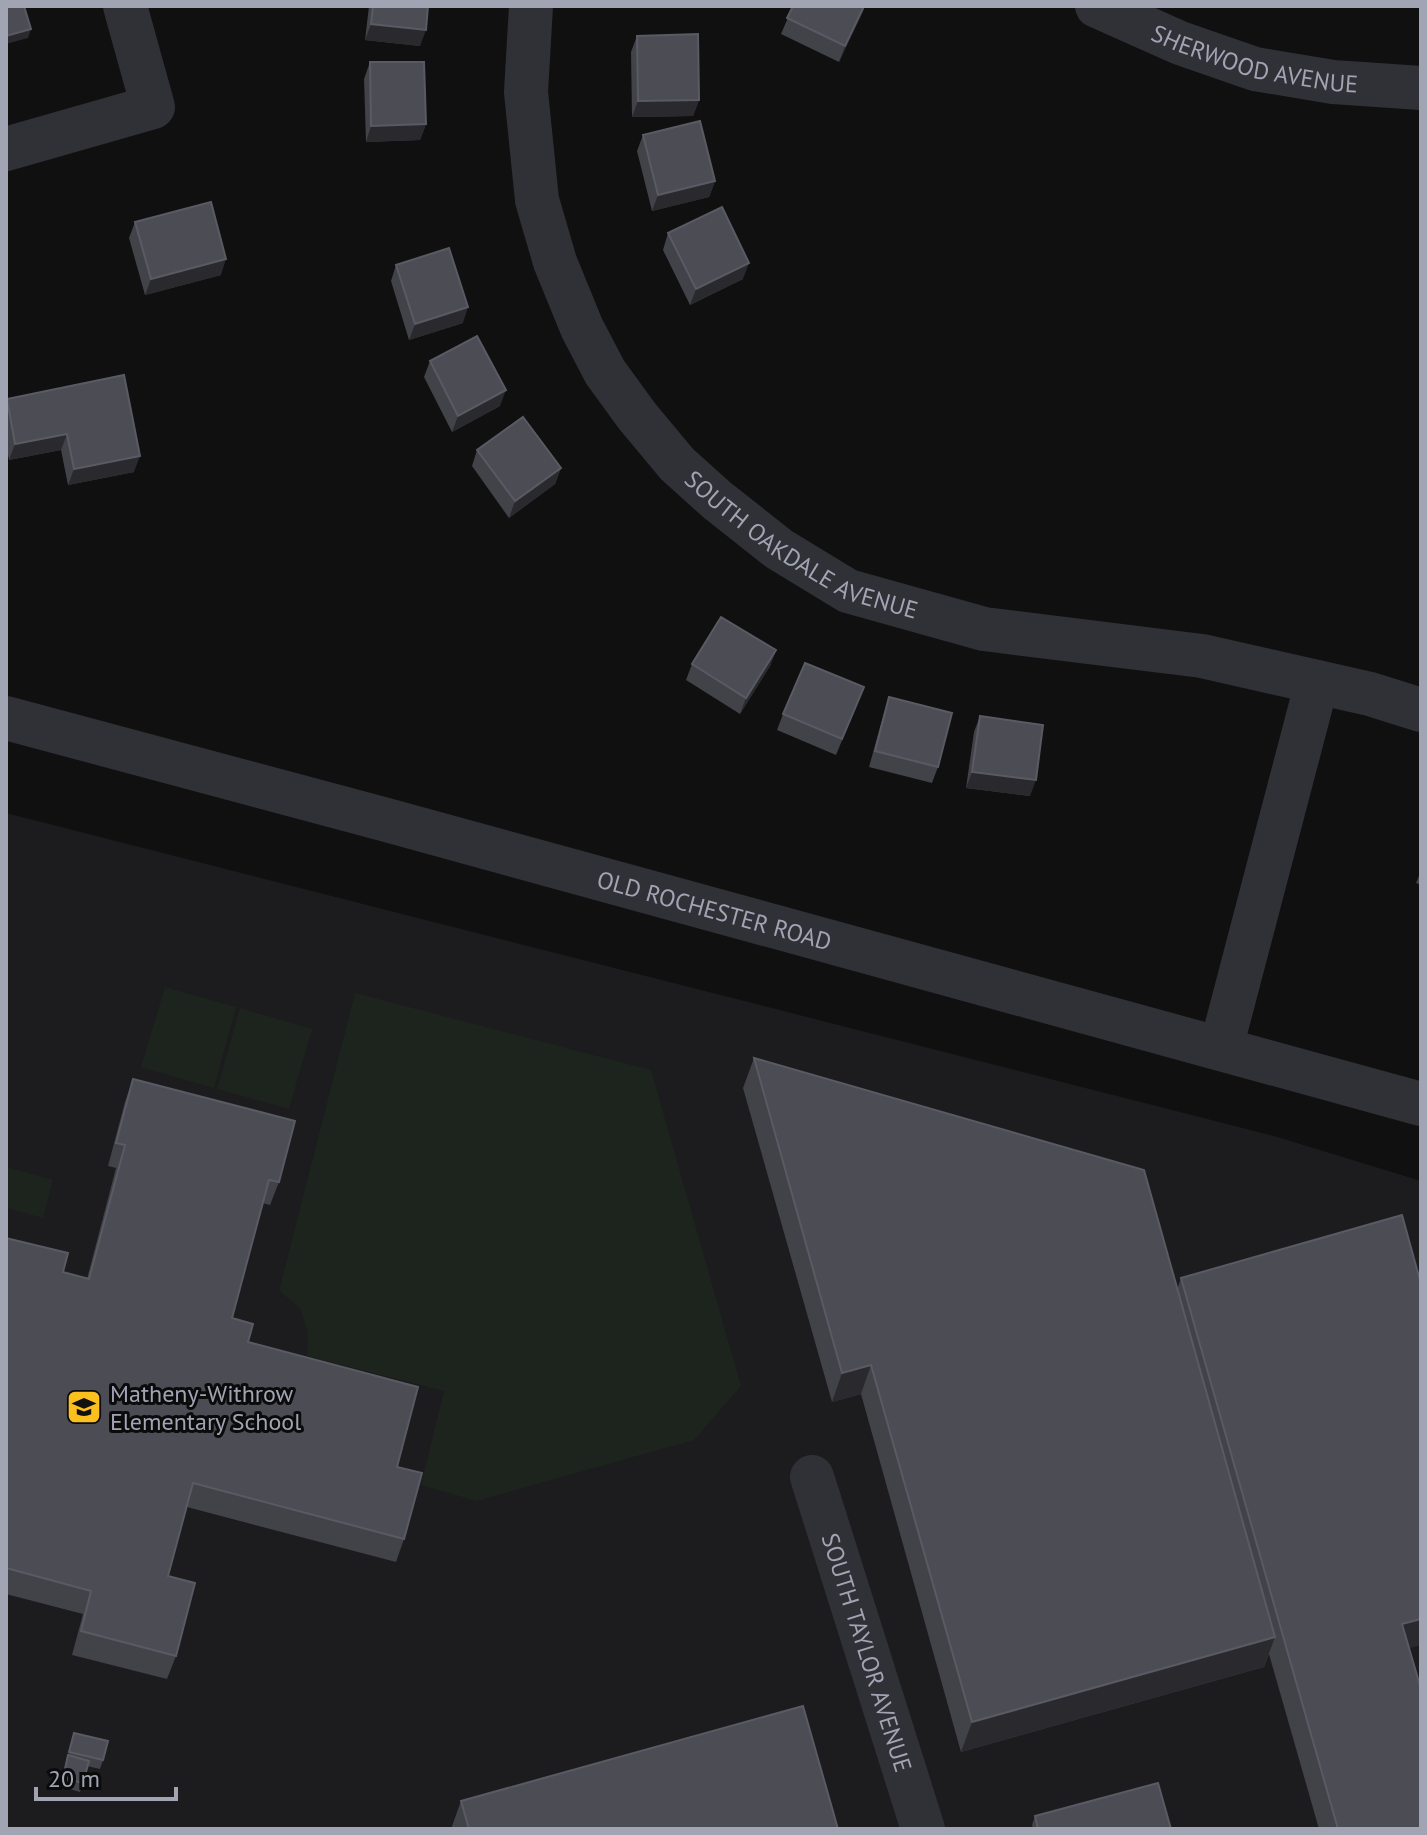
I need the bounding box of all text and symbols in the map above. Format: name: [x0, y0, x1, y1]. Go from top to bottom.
street label: SHERWOOD AVENUE: [1147, 17, 1359, 99]
street label: SOUTH OAKDALE AVENUE: [679, 463, 922, 625]
street label: OLD ROCHESTER ROAD: [594, 863, 835, 957]
place label: Matheny-Withrow Elementary School: [110, 1378, 301, 1437]
school or university icon: Matheny-Withrow Elementary School: [65, 1388, 103, 1426]
street label: SOUTH TAYLOR AVENUE: [815, 1529, 920, 1776]
scale bar: [36, 1751, 176, 1801]
text: 20 m: [48, 1763, 100, 1794]

